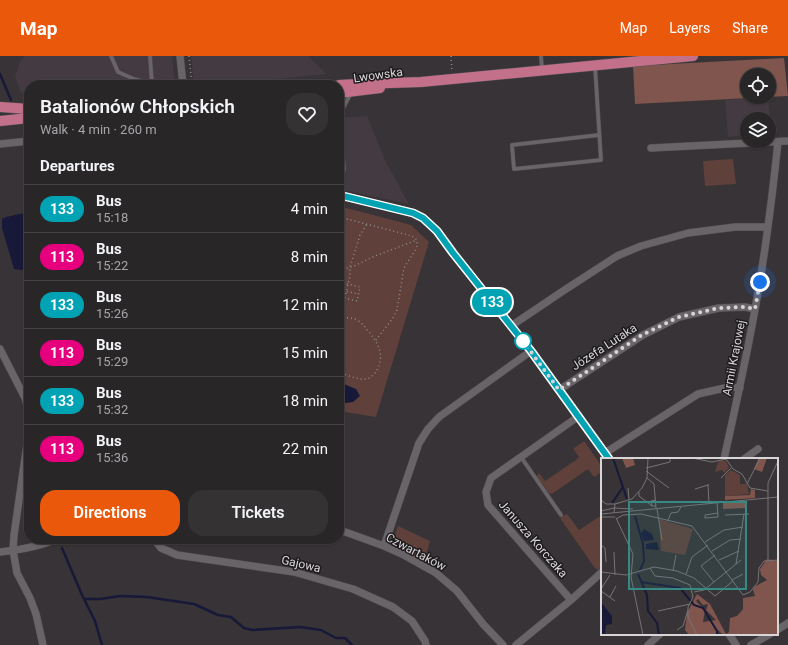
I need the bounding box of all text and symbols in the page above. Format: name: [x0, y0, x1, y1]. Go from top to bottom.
text: Map: [20, 17, 58, 40]
text: Map: [620, 20, 647, 36]
text: Layers: [669, 20, 710, 36]
text: Share: [732, 20, 768, 36]
street label: Lwowska: [352, 65, 404, 85]
map controls: [740, 68, 776, 148]
button: locate: [740, 68, 776, 104]
button: heart: [286, 93, 328, 135]
text: Batalionów Chłopskich: [40, 95, 235, 118]
button: layers: [740, 112, 776, 148]
text: Walk · 4 min · 260 m: [40, 122, 157, 137]
text: Departures: [40, 157, 115, 175]
text: Bus: [96, 192, 122, 210]
text: 4 min: [291, 200, 328, 218]
text: 133: [50, 201, 74, 217]
text: 15:18: [96, 210, 128, 225]
text: Bus: [96, 240, 122, 258]
text: 8 min: [291, 248, 328, 266]
text: 113: [50, 249, 74, 265]
text: 15:22: [96, 258, 128, 273]
your location: [750, 272, 770, 292]
text: Bus: [96, 288, 122, 306]
line badge: 133: [469, 289, 515, 315]
text: 133: [480, 294, 504, 310]
text: 12 min: [282, 296, 328, 314]
text: 133: [50, 297, 74, 313]
text: 15:26: [96, 306, 128, 321]
street label: Armii Krajowej: [720, 319, 748, 397]
street label: Józefa Lutaka: [569, 321, 639, 373]
unlabelled marker: [514, 332, 532, 350]
text: Bus: [96, 336, 122, 354]
text: 15 min: [282, 344, 328, 362]
text: 113: [50, 345, 74, 361]
text: 15:29: [96, 354, 128, 369]
text: Bus: [96, 384, 122, 402]
text: 18 min: [282, 392, 328, 410]
text: 133: [50, 393, 74, 409]
text: 15:32: [96, 402, 128, 417]
text: Bus: [96, 432, 122, 450]
text: 22 min: [282, 440, 328, 458]
text: 113: [50, 441, 74, 457]
text: 15:36: [96, 450, 128, 465]
inset map: [601, 458, 778, 635]
button: Directions: [40, 490, 180, 536]
button: Tickets: [188, 490, 328, 536]
street label: Janusza Korczaka: [496, 498, 570, 580]
street label: Czwartaków: [384, 530, 448, 574]
street label: Gajowa: [280, 553, 322, 575]

